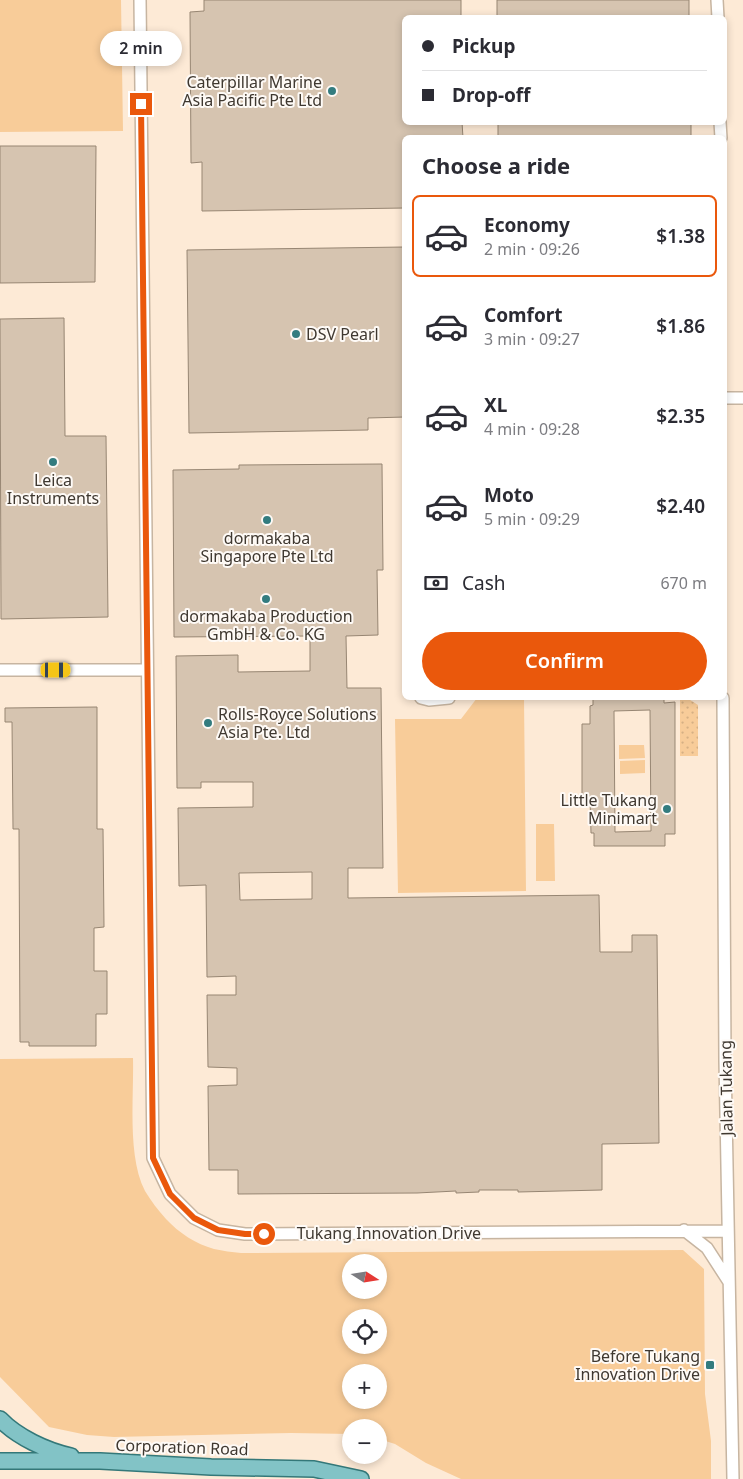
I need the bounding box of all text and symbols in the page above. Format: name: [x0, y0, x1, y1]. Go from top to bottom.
callout: 2 min: [100, 32, 182, 66]
text: Pickup: [452, 33, 515, 59]
text: 2 min: [119, 37, 163, 59]
place label: Caterpillar Marine Asia Pacific Pte Ltd: [182, 71, 322, 111]
text: Drop-off: [452, 82, 531, 108]
marker: Caterpillar Marine Asia Pacific Pte Ltd: [326, 85, 338, 97]
route end: [130, 93, 152, 115]
text: Choose a ride: [422, 150, 570, 180]
text: Economy: [484, 212, 570, 238]
icon: car: [424, 214, 469, 259]
text: $1.38: [656, 223, 705, 249]
text: 2 min · 09:26: [484, 238, 580, 260]
text: Comfort: [484, 302, 563, 328]
icon: car: [424, 304, 469, 349]
text: $1.86: [656, 313, 705, 339]
place label: DSV Pearl: [306, 323, 379, 345]
marker: DSV Pearl: [290, 328, 302, 340]
text: 3 min · 09:27: [484, 328, 580, 350]
text: XL: [484, 392, 507, 418]
icon: car: [424, 394, 469, 439]
text: $2.35: [656, 403, 705, 429]
text: 4 min · 09:28: [484, 418, 580, 440]
marker: Leica Instruments: [47, 456, 59, 468]
place label: Leica Instruments: [7, 469, 99, 509]
text: Moto: [484, 482, 534, 508]
icon: car: [424, 484, 469, 529]
text: $2.40: [656, 493, 705, 519]
text: 5 min · 09:29: [484, 508, 580, 530]
marker: dormakaba Singapore Pte Ltd: [261, 514, 273, 526]
place label: dormakaba Singapore Pte Ltd: [200, 527, 334, 567]
icon: cash: [422, 569, 450, 597]
text: Cash: [462, 570, 506, 596]
text: 670 m: [660, 572, 707, 594]
marker: dormakaba Production GmbH & Co. KG: [260, 593, 272, 605]
place label: dormakaba Production GmbH & Co. KG: [179, 605, 353, 645]
button: Confirm: [422, 632, 707, 690]
car: [41, 663, 71, 678]
place label: Rolls-Royce Solutions Asia Pte. Ltd: [218, 703, 377, 743]
marker: Rolls-Royce Solutions Asia Pte. Ltd: [202, 717, 214, 729]
place label: Little Tukang Minimart: [560, 789, 657, 829]
marker: Little Tukang Minimart: [661, 803, 673, 815]
street label: Jalan Tukang: [714, 1040, 738, 1138]
street label: Tukang Innovation Drive: [297, 1222, 481, 1244]
route start: [253, 1223, 275, 1245]
north arrow: [342, 1254, 388, 1299]
map controls: [342, 1254, 387, 1464]
button: locate: [342, 1309, 387, 1354]
place label: Before Tukang Innovation Drive: [575, 1345, 700, 1385]
marker: Before Tukang Innovation Drive: [704, 1359, 716, 1371]
button: +: [342, 1364, 387, 1409]
button: −: [342, 1419, 387, 1464]
street label: Corporation Road: [115, 1434, 249, 1460]

